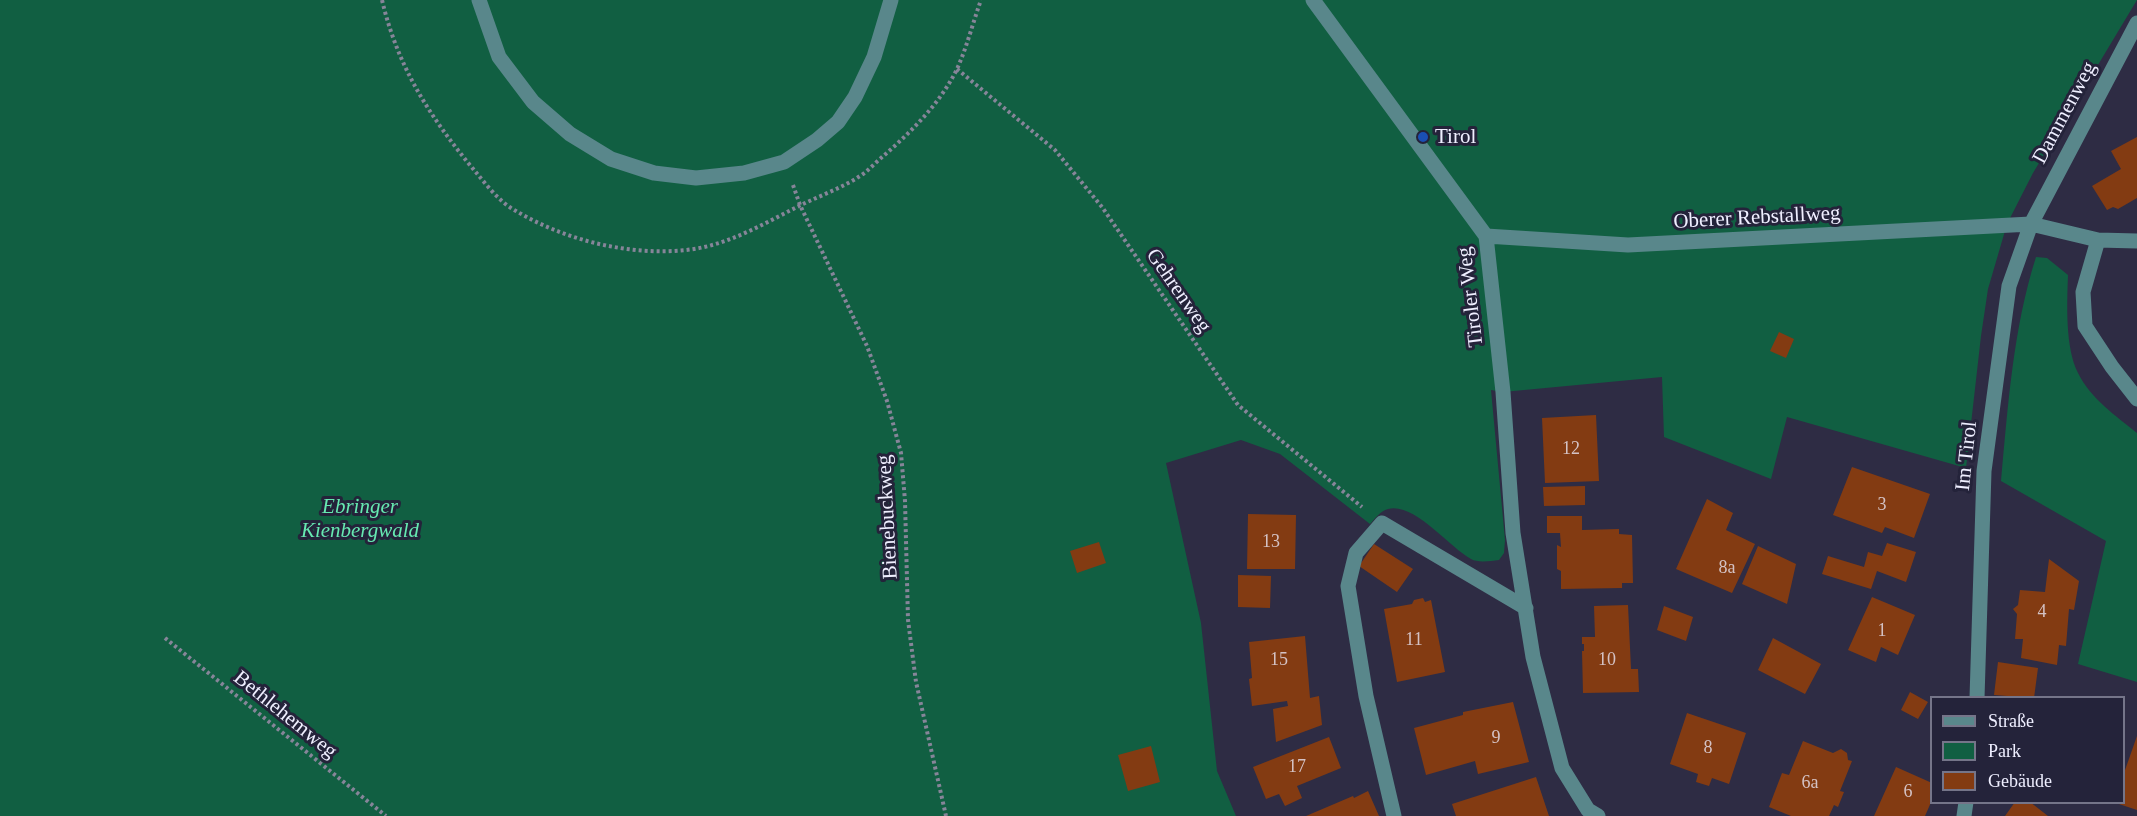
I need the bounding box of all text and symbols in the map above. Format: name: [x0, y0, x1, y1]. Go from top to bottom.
street label: Dammenweg: [2028, 58, 2102, 168]
place label: Tirol: [1435, 124, 1476, 150]
marker: Tirol: [1416, 130, 1430, 144]
street label: Oberer Rebstallweg: [1673, 201, 1841, 235]
street label: Gehrenweg: [1140, 244, 1216, 338]
street label: Tiroler Weg: [1452, 245, 1490, 349]
street label: Im Tirol: [1951, 420, 1983, 492]
house number: 12: [1562, 438, 1580, 460]
street label: Bienebuckweg: [872, 454, 904, 580]
park label: Ebringer Kienbergwald: [301, 494, 419, 544]
house number: 3: [1878, 494, 1886, 516]
house number: 13: [1262, 531, 1280, 553]
house number: 8a: [1719, 557, 1735, 579]
house number: 4: [2038, 601, 2046, 623]
house number: 1: [1878, 620, 1886, 642]
house number: 11: [1405, 629, 1423, 651]
house number: 15: [1270, 649, 1288, 671]
house number: 10: [1598, 649, 1616, 671]
street label: Bethlehemweg: [228, 666, 342, 764]
legend: [1930, 696, 2125, 804]
text: Straße: [1988, 711, 2034, 731]
house number: 9: [1492, 727, 1500, 749]
house number: 8: [1704, 737, 1712, 759]
text: Park: [1988, 741, 2021, 761]
house number: 17: [1288, 756, 1306, 778]
text: Gebäude: [1988, 771, 2052, 791]
house number: 6a: [1802, 772, 1818, 794]
house number: 6: [1904, 781, 1912, 803]

